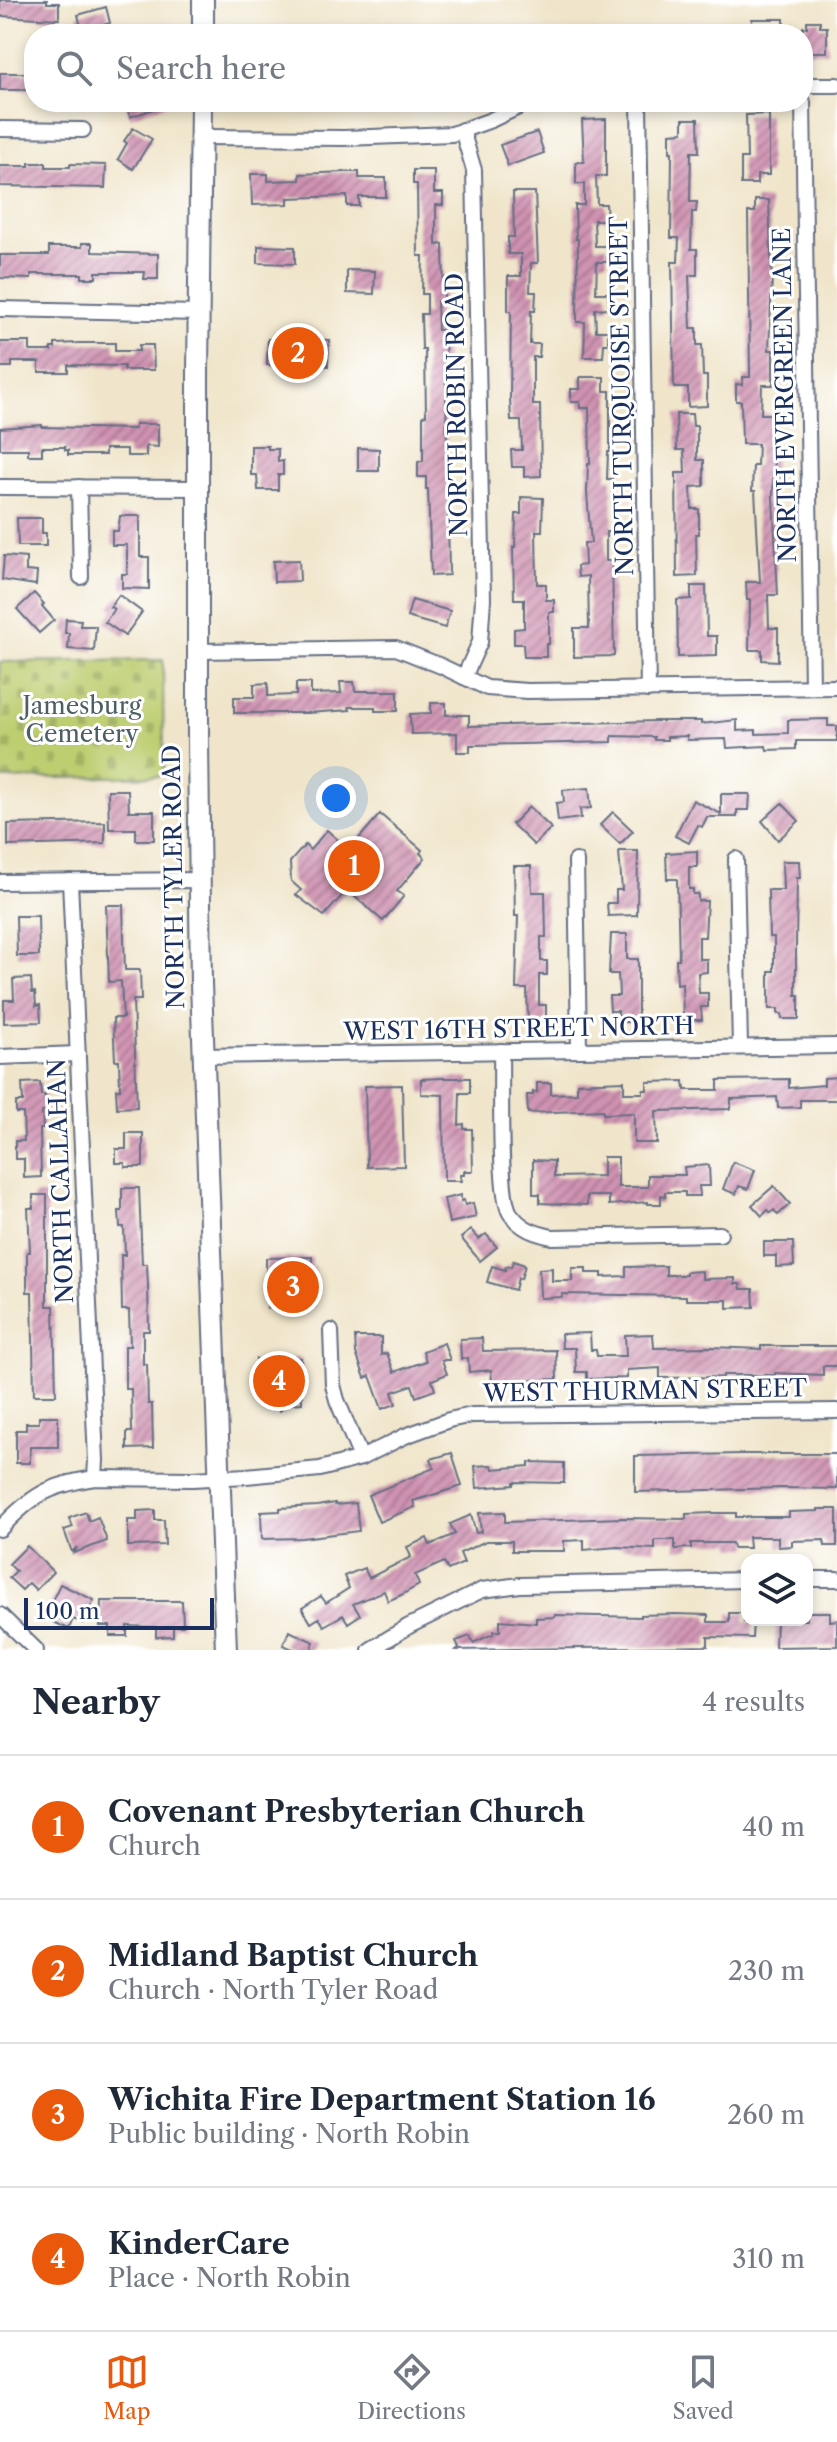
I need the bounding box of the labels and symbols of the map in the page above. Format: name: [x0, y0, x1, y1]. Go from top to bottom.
street label: NORTH TURQUOISE STREET: [604, 216, 639, 576]
street label: NORTH EVERGREEN LANE: [767, 227, 802, 563]
street label: NORTH ROBIN ROAD: [440, 273, 473, 537]
pin: 2: [272, 323, 324, 383]
park label: Jamesburg Cemetery: [19, 691, 142, 748]
street label: NORTH TYLER ROAD: [157, 744, 190, 1010]
your location: [316, 778, 356, 818]
pin: 1: [328, 836, 380, 896]
street label: WEST 16TH STREET NORTH: [342, 1011, 695, 1046]
street label: NORTH CALLAHAN: [42, 1058, 79, 1304]
pin: 3: [267, 1257, 319, 1317]
pin: 4: [253, 1351, 305, 1411]
street label: WEST THURMAN STREET: [482, 1373, 807, 1408]
scale bar: [24, 1594, 214, 1630]

